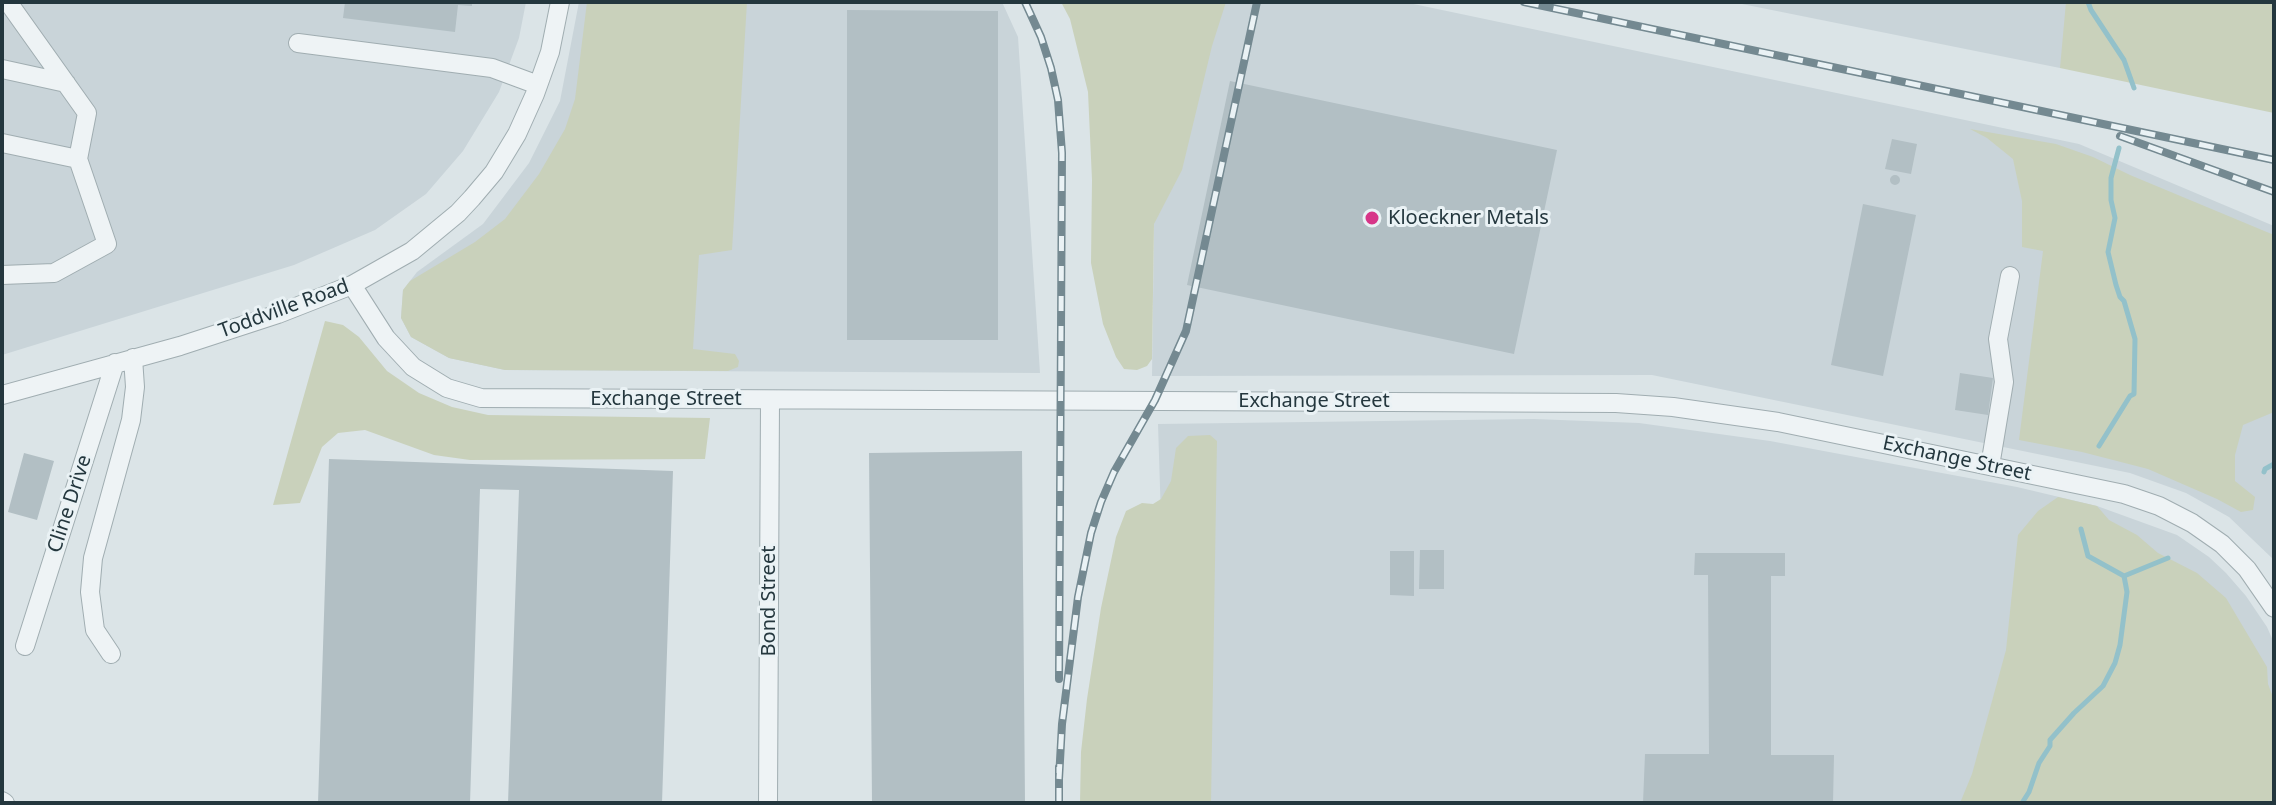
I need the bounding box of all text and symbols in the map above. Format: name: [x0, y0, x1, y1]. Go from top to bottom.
place label: Kloeckner Metals: [1388, 206, 1549, 230]
marker: Kloeckner Metals: [1363, 209, 1381, 227]
street label: Toddville Road: [216, 274, 352, 344]
street label: Exchange Street: [590, 387, 742, 411]
street label: Exchange Street: [1238, 389, 1390, 413]
street label: Exchange Street: [1880, 432, 2034, 486]
street label: Cline Drive: [43, 452, 97, 556]
street label: Bond Street: [757, 546, 781, 656]

